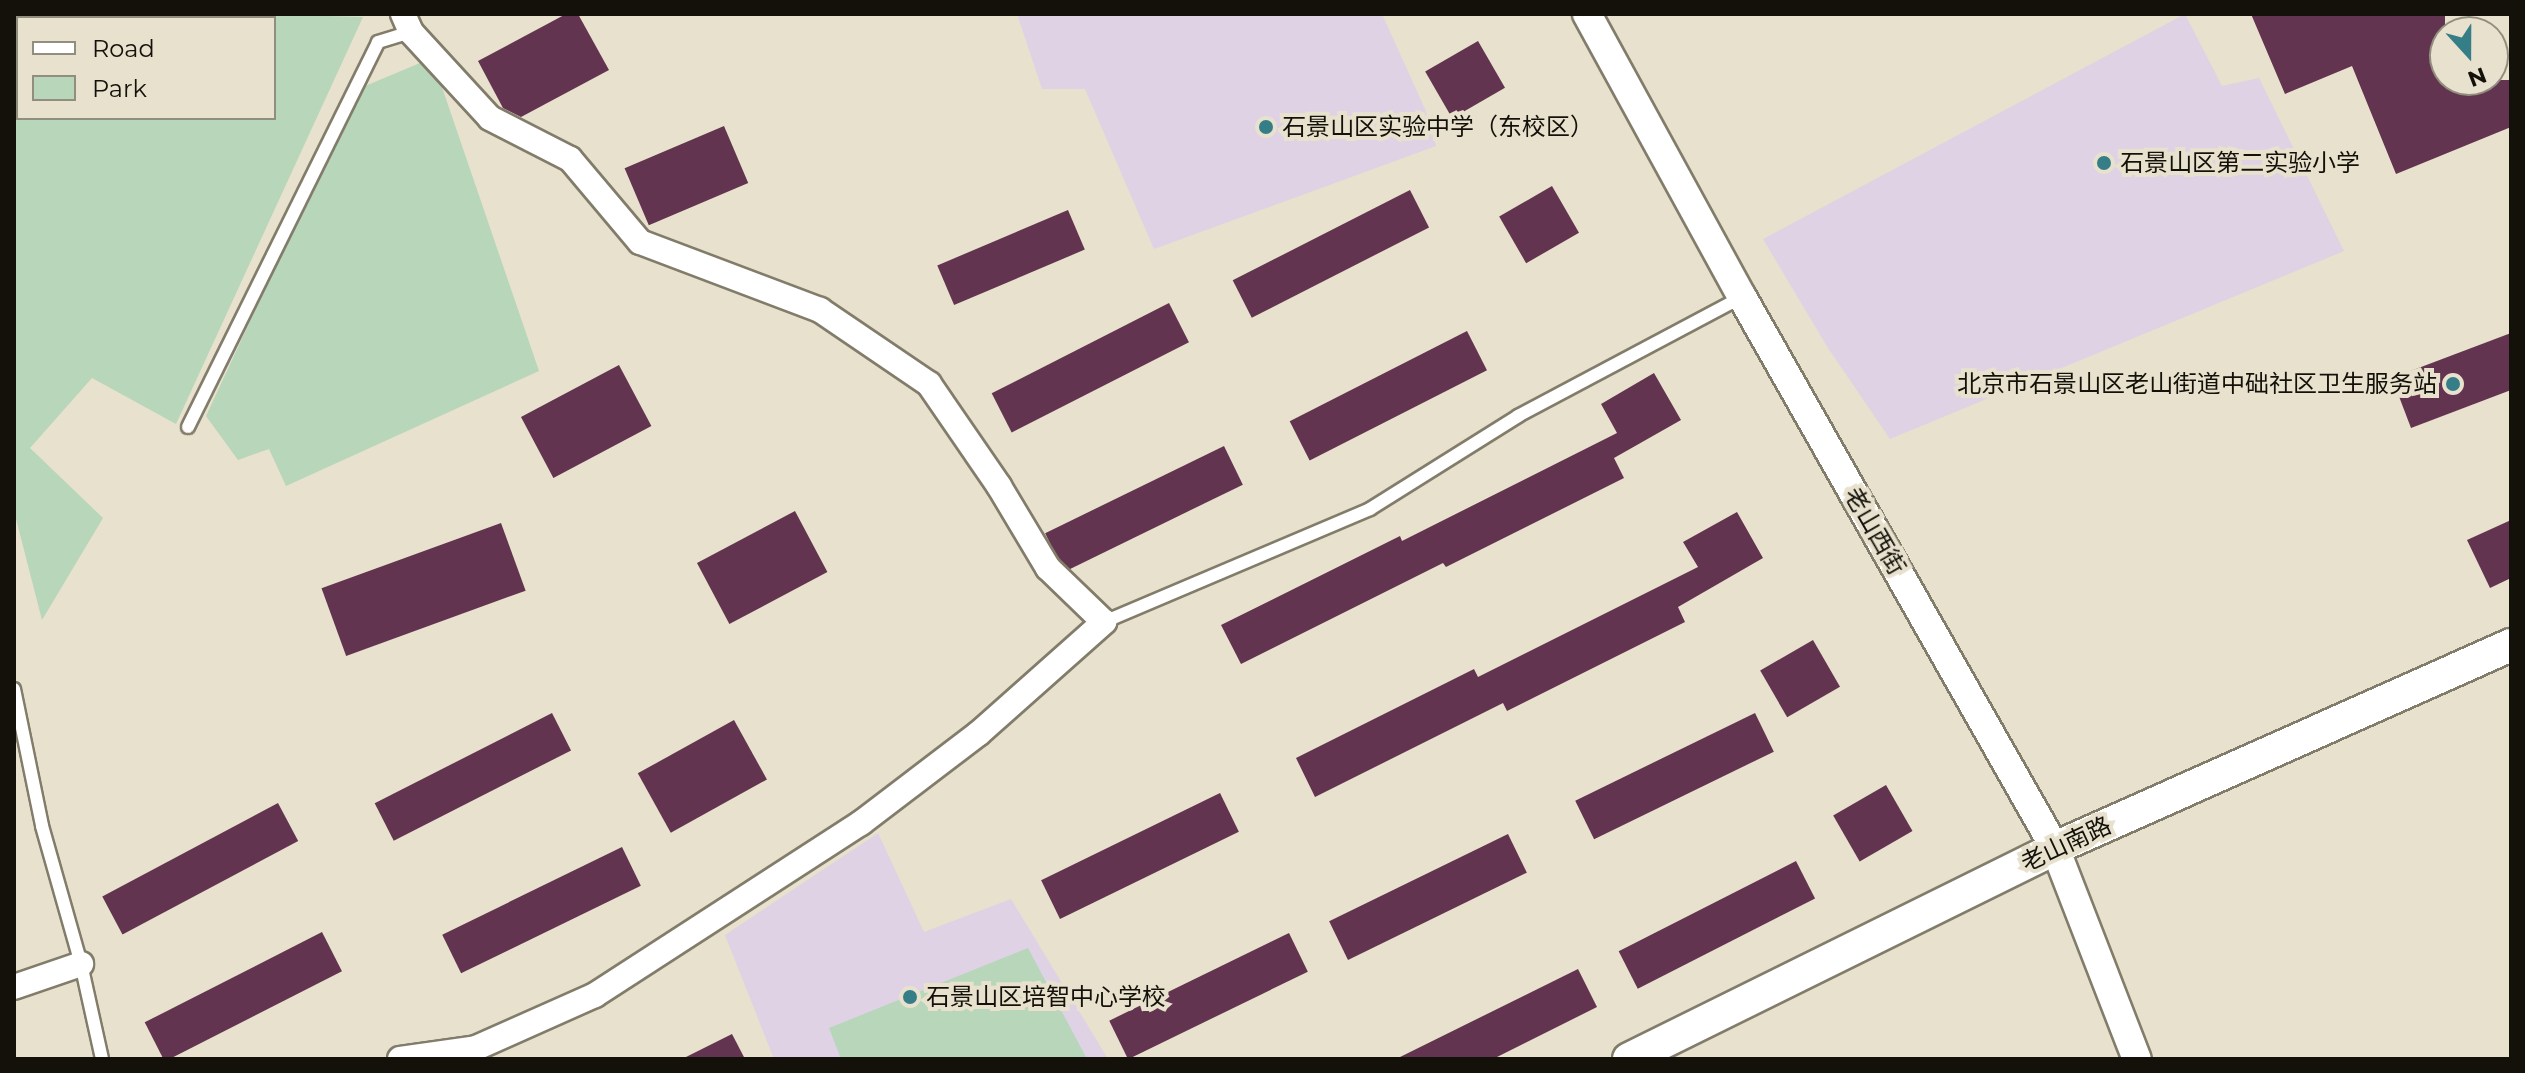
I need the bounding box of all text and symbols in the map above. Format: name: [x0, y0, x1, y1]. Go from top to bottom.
legend: [16, 16, 276, 120]
north arrow: [2429, 16, 2509, 96]
text: Road: [92, 34, 155, 63]
text: N: [2464, 61, 2490, 93]
text: Park: [92, 74, 147, 103]
place label: 石景山区实验中学（东校区）: [1282, 113, 1594, 141]
marker: 石景山区实验中学（东校区）: [1257, 118, 1275, 136]
place label: 石景山区第二实验小学: [2120, 149, 2360, 177]
marker: 石景山区第二实验小学: [2095, 154, 2113, 172]
place label: 北京市石景山区老山街道中础社区卫生服务站: [1957, 370, 2437, 398]
marker: 北京市石景山区老山街道中础社区卫生服务站: [2444, 375, 2462, 393]
street label: 老山西街: [1839, 482, 1911, 580]
street label: 老山南路: [2016, 811, 2116, 877]
place label: 石景山区培智中心学校: [926, 983, 1166, 1011]
marker: 石景山区培智中心学校: [901, 988, 919, 1006]

